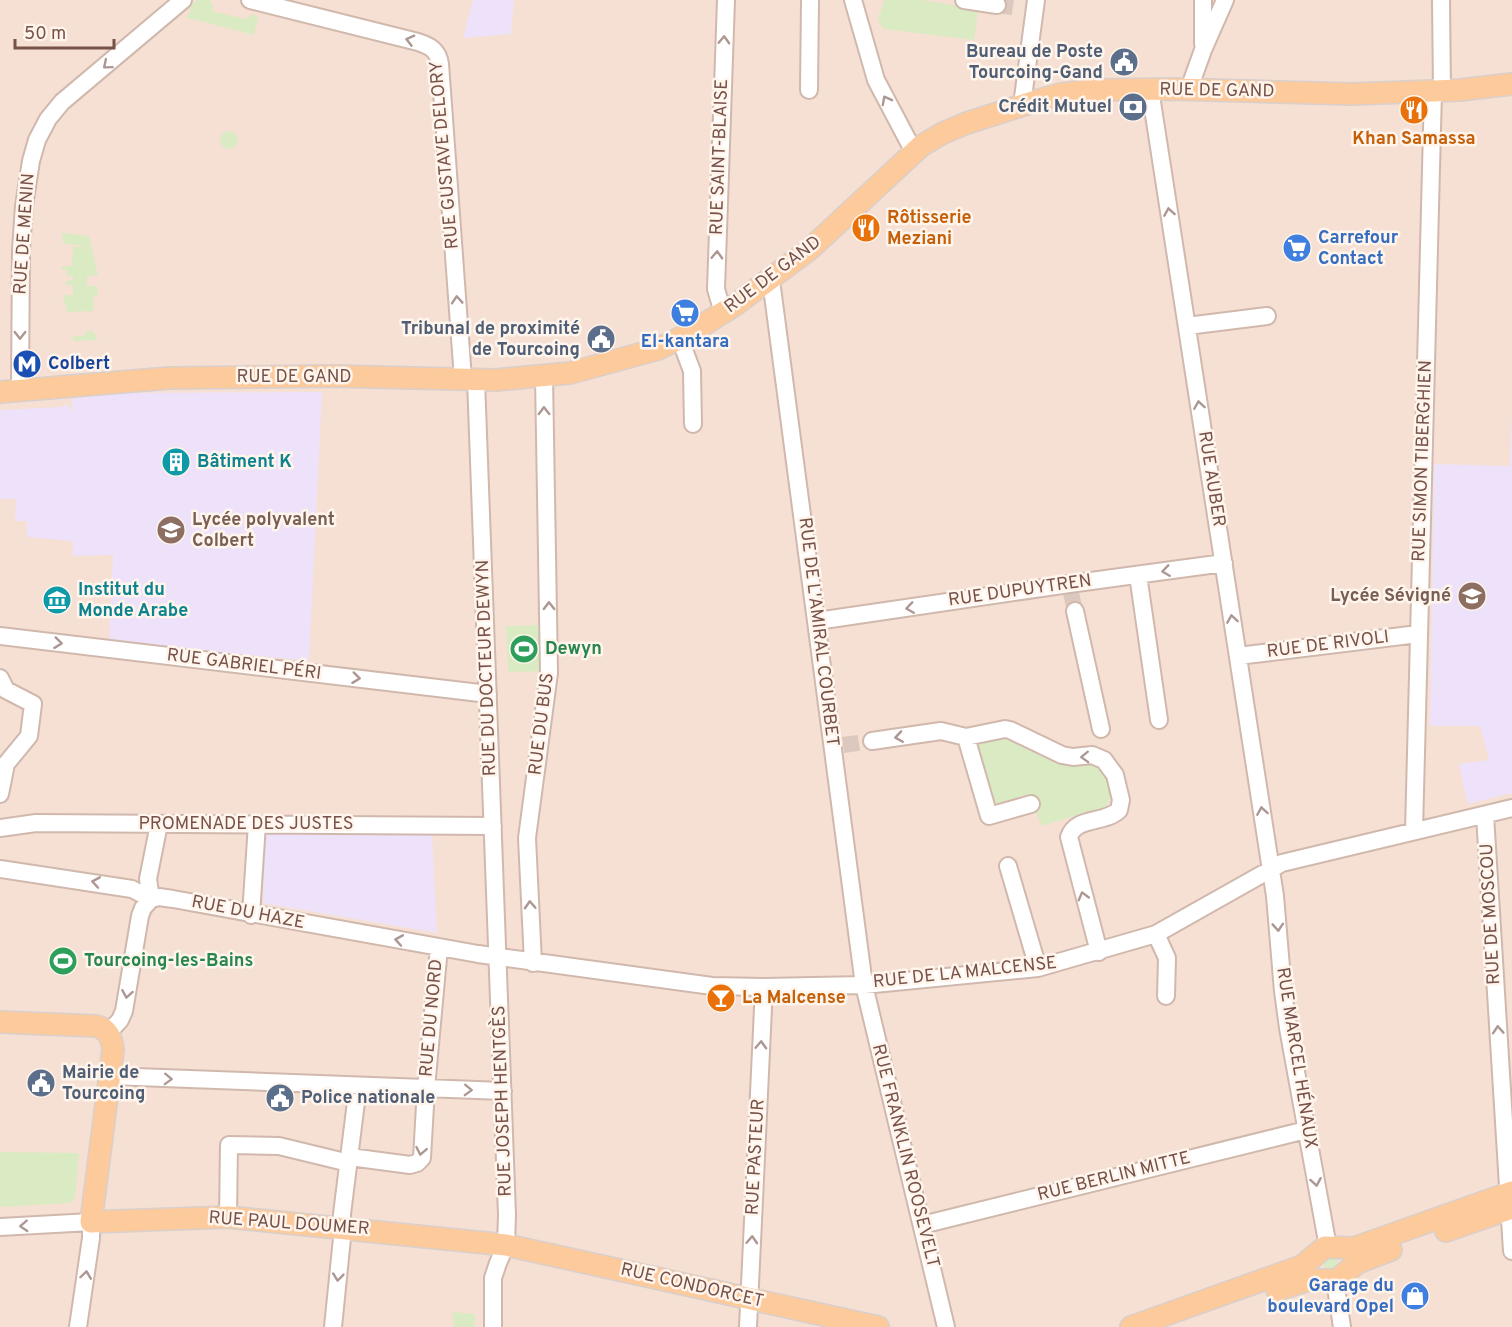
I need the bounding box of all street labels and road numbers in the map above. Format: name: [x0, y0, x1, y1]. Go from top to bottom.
street label: RUE GUSTAVE DELORY: [425, 60, 465, 250]
street label: RUE DE GAND: [1159, 78, 1275, 104]
street label: RUE SAINT-BLAISE: [706, 79, 734, 235]
street label: RUE DE MENIN: [9, 172, 41, 296]
street label: RUE DE GAND: [720, 231, 826, 319]
street label: RUE SIMON TIBERGHIEN: [1408, 360, 1438, 562]
street label: RUE DE GAND: [236, 366, 352, 389]
street label: RUE AUBER: [1192, 429, 1230, 529]
street label: RUE DE L'AMIRAL COURBET: [793, 516, 843, 748]
street label: RUE DU DOCTEUR DEWYN: [472, 559, 502, 777]
street label: RUE DUPUYTREN: [947, 570, 1093, 612]
street label: RUE DE RIVOLI: [1266, 626, 1390, 664]
street label: RUE GABRIEL PÉRI: [165, 642, 323, 686]
street label: RUE DU BUS: [524, 672, 560, 776]
street label: PROMENADE DES JUSTES: [138, 813, 354, 836]
street label: RUE DE MOSCOU: [1476, 843, 1506, 985]
street label: RUE DU HAZE: [189, 891, 307, 935]
street label: RUE DE LA MALCENSE: [872, 952, 1058, 994]
street label: RUE DU NORD: [415, 958, 449, 1078]
street label: RUE MARCEL HÉNAUX: [1270, 965, 1324, 1150]
street label: RUE JOSEPH HENTGÈS: [486, 1005, 518, 1197]
street label: RUE FRANKLIN ROOSEVELT: [866, 1042, 944, 1270]
street label: RUE PASTEUR: [741, 1098, 771, 1216]
street label: RUE BERLIN MITTE: [1035, 1147, 1193, 1207]
street label: RUE PAUL DOUMER: [208, 1207, 370, 1241]
street label: RUE CONDORCET: [618, 1258, 766, 1314]

